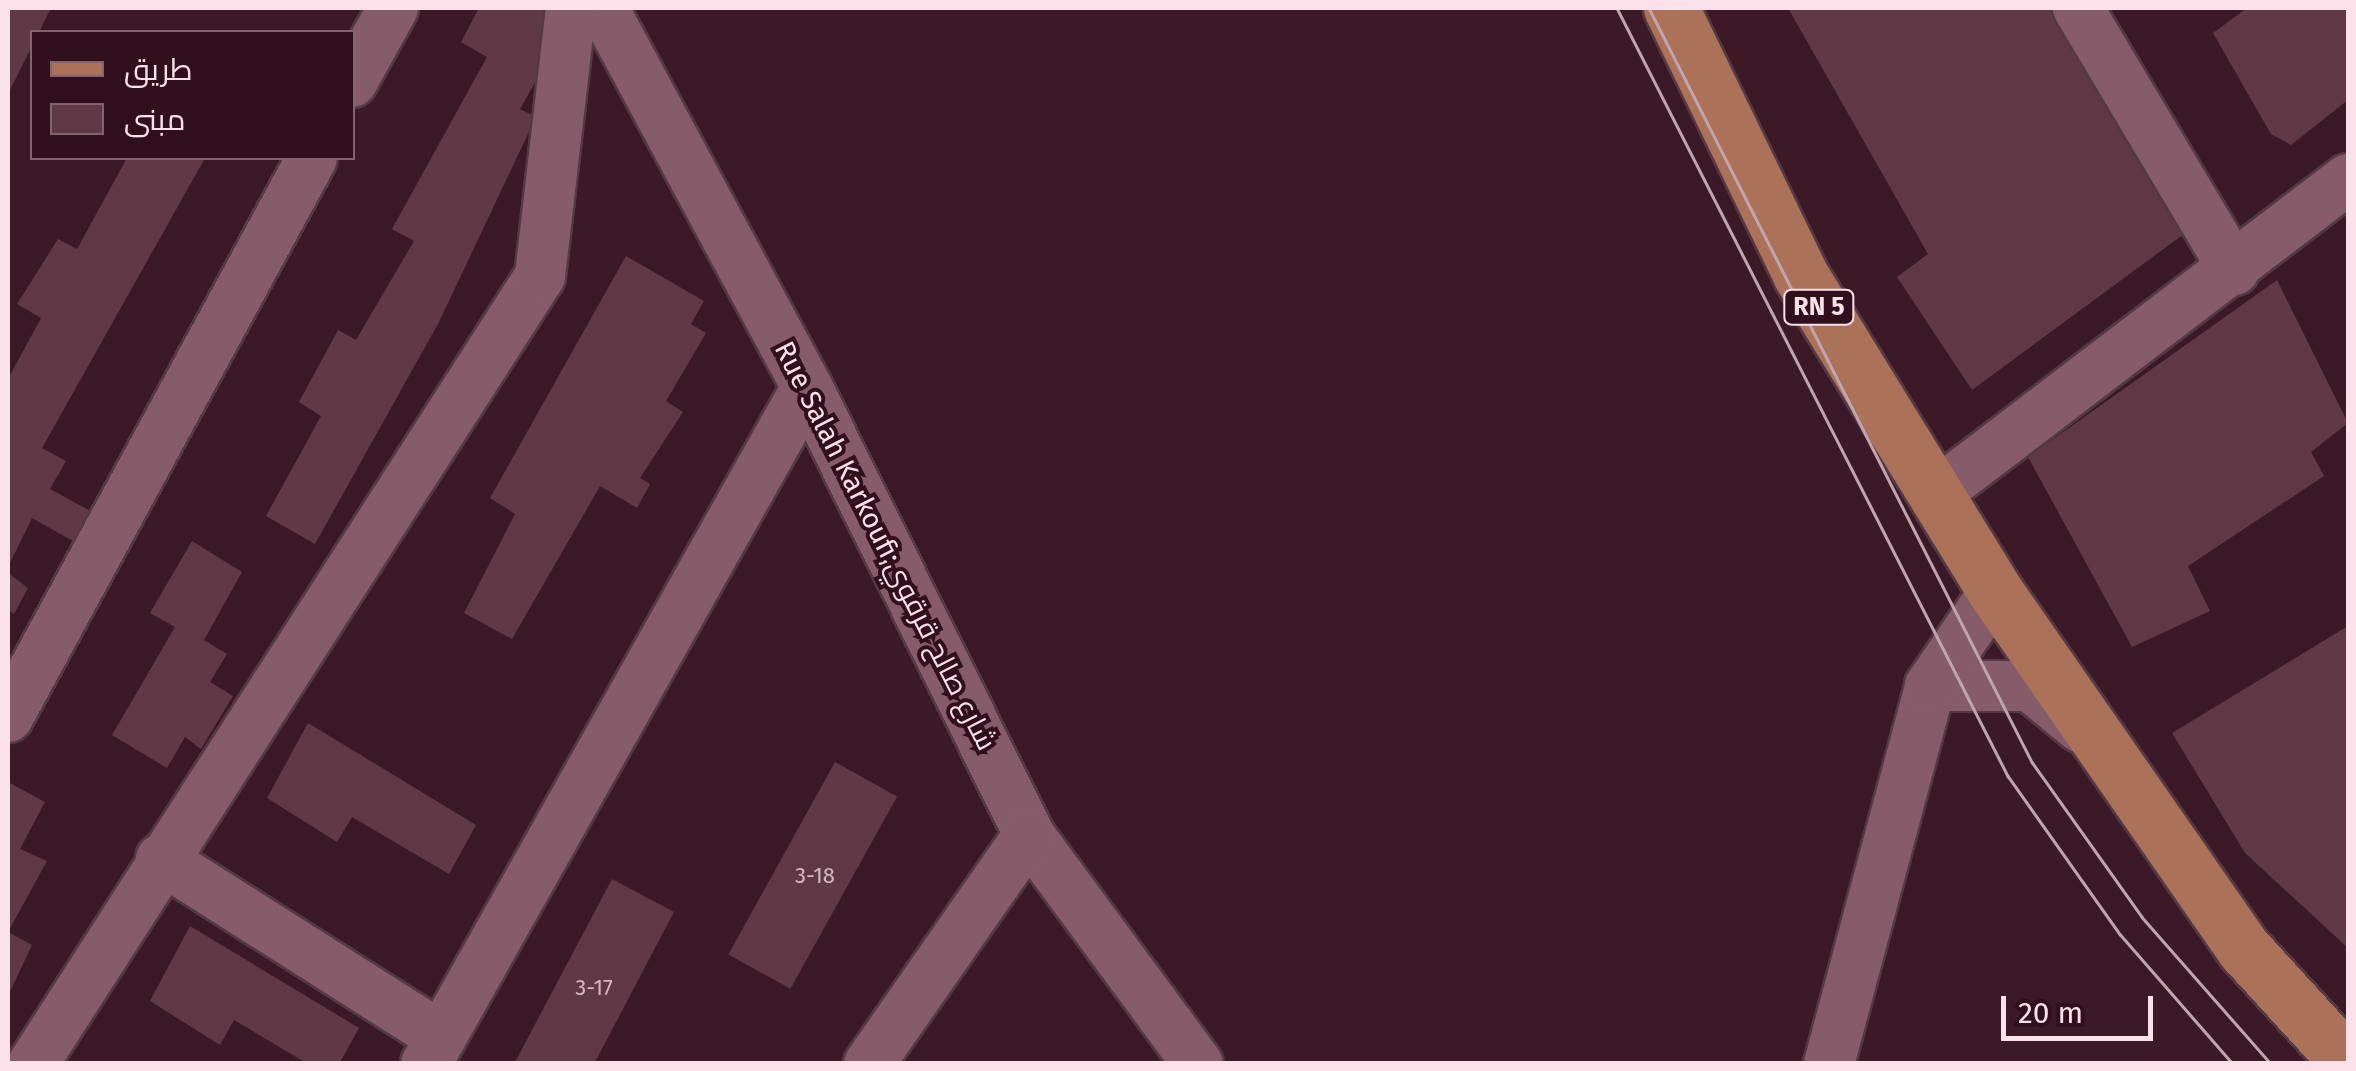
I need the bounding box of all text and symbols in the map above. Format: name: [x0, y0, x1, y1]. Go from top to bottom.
legend: [30, 30, 355, 160]
text: طريق: [124, 52, 193, 88]
text: مبنى: [124, 102, 185, 138]
road number: RN 5: [1782, 287, 1856, 327]
street label: Rue Salah Karkoufi;شارع صالح قرقوي: [767, 336, 1003, 756]
house number: 3-18: [795, 863, 835, 889]
house number: 3-17: [575, 975, 613, 1001]
scale bar: [2006, 976, 2158, 1038]
text: 20 m: [2018, 995, 2083, 1031]

